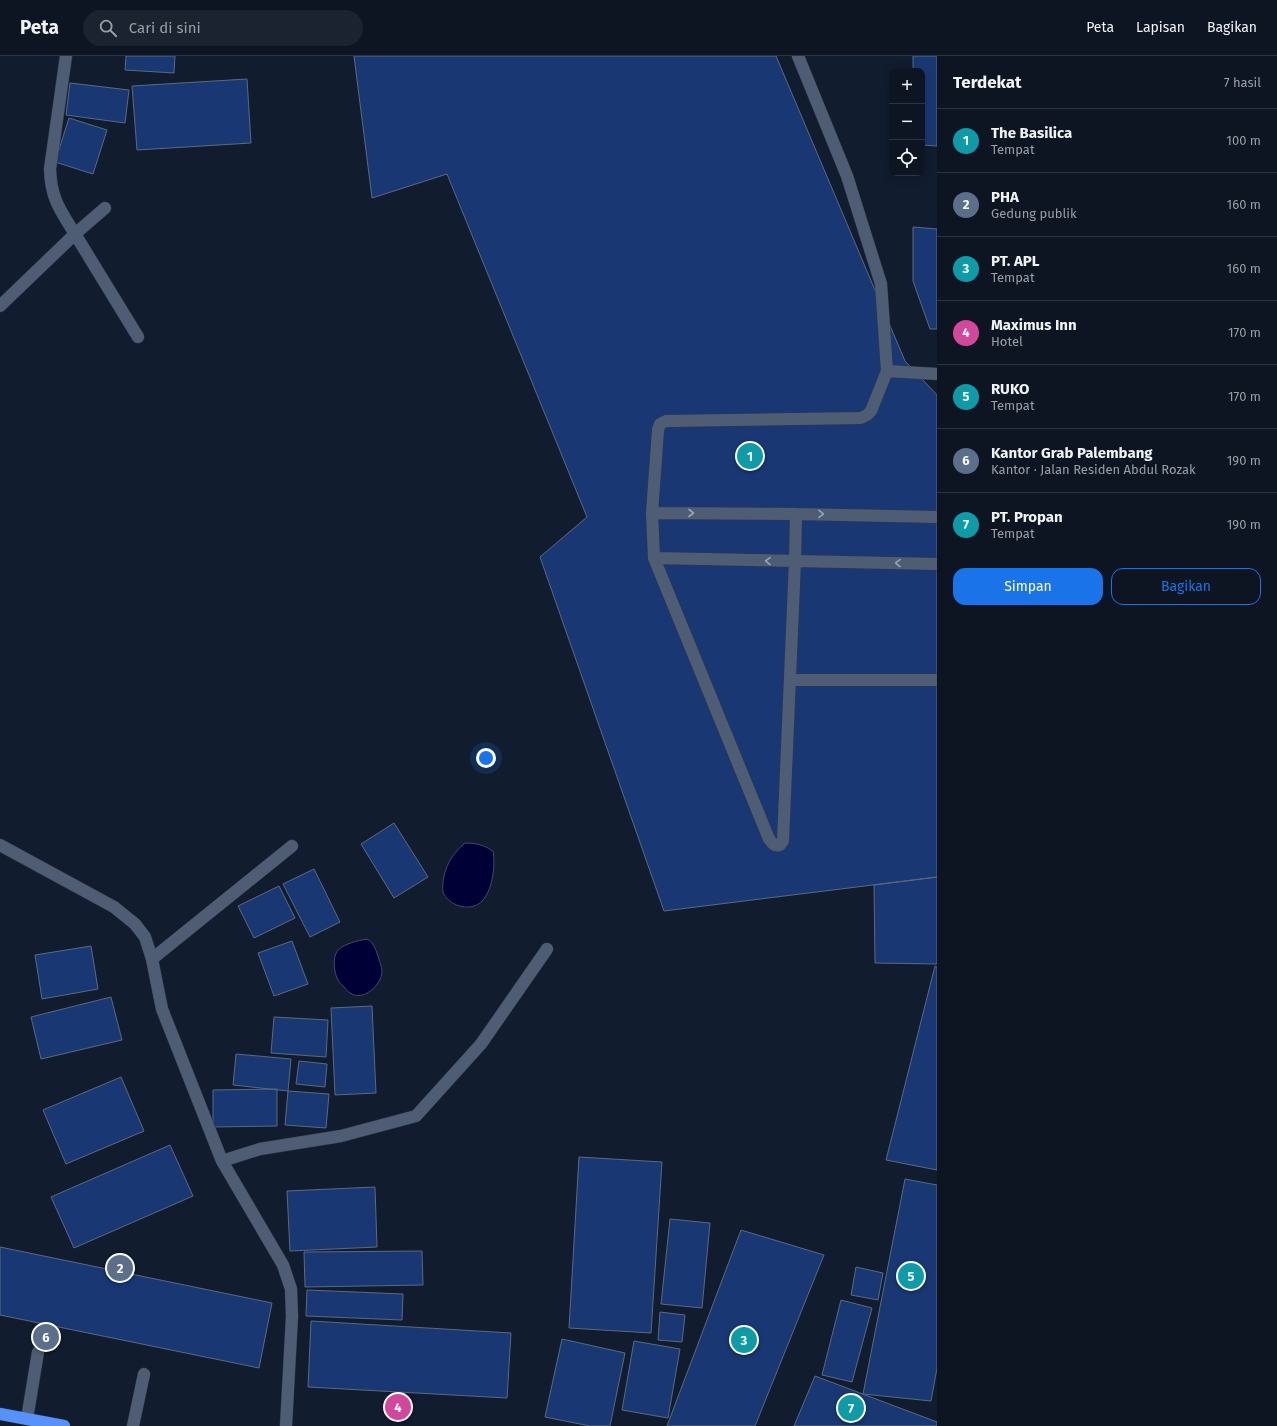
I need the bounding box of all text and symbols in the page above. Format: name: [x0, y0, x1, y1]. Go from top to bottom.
search box: [83, 10, 363, 46]
text: Peta: [20, 16, 59, 39]
icon: search: [97, 17, 119, 39]
text: Cari di sini: [129, 19, 201, 37]
text: Peta: [1086, 19, 1114, 36]
text: Lapisan: [1136, 19, 1185, 36]
text: Bagikan: [1207, 19, 1257, 36]
map controls: [889, 68, 925, 176]
button: +: [889, 68, 925, 104]
text: Terdekat: [953, 72, 1022, 93]
text: 7 hasil: [1224, 75, 1261, 90]
button: −: [889, 104, 925, 140]
text: The Basilica: [991, 124, 1072, 142]
text: 1: [963, 133, 969, 148]
text: 100 m: [1226, 133, 1261, 148]
button: locate: [889, 140, 925, 176]
text: Tempat: [991, 142, 1035, 157]
text: PHA: [991, 188, 1019, 206]
text: 2: [963, 197, 969, 212]
text: 160 m: [1227, 197, 1261, 212]
text: Gedung publik: [991, 206, 1077, 221]
text: PT. APL: [991, 252, 1040, 270]
text: 3: [963, 261, 969, 276]
text: 160 m: [1227, 261, 1261, 276]
text: Tempat: [991, 270, 1035, 285]
text: Maximus Inn: [991, 316, 1077, 334]
text: 4: [962, 325, 970, 340]
text: 170 m: [1228, 325, 1261, 340]
text: Hotel: [991, 334, 1023, 349]
text: RUKO: [991, 380, 1029, 398]
text: 5: [963, 389, 969, 404]
text: 170 m: [1228, 389, 1261, 404]
text: Tempat: [991, 398, 1035, 413]
pin: 1: [737, 441, 763, 471]
text: Kantor Grab Palembang: [991, 444, 1153, 462]
text: 6: [962, 453, 970, 468]
text: 190 m: [1227, 453, 1261, 468]
text: Kantor · Jalan Residen Abdul Rozak: [991, 462, 1196, 477]
text: PT. Propan: [991, 508, 1063, 526]
one-way arrow: [688, 509, 694, 517]
one-way arrow: [818, 510, 824, 518]
text: 7: [963, 517, 969, 532]
text: 190 m: [1227, 517, 1261, 532]
text: Tempat: [991, 526, 1035, 541]
one-way arrow: [765, 557, 771, 565]
one-way arrow: [895, 559, 901, 567]
button: Simpan: [953, 568, 1103, 605]
button: Bagikan: [1111, 568, 1261, 605]
your location: [476, 748, 496, 768]
pin: 2: [107, 1253, 133, 1283]
pin: 5: [898, 1261, 924, 1291]
pin: 6: [33, 1322, 59, 1352]
pin: 3: [731, 1325, 757, 1355]
pin: 4: [385, 1392, 411, 1422]
pin: 7: [838, 1393, 864, 1423]

